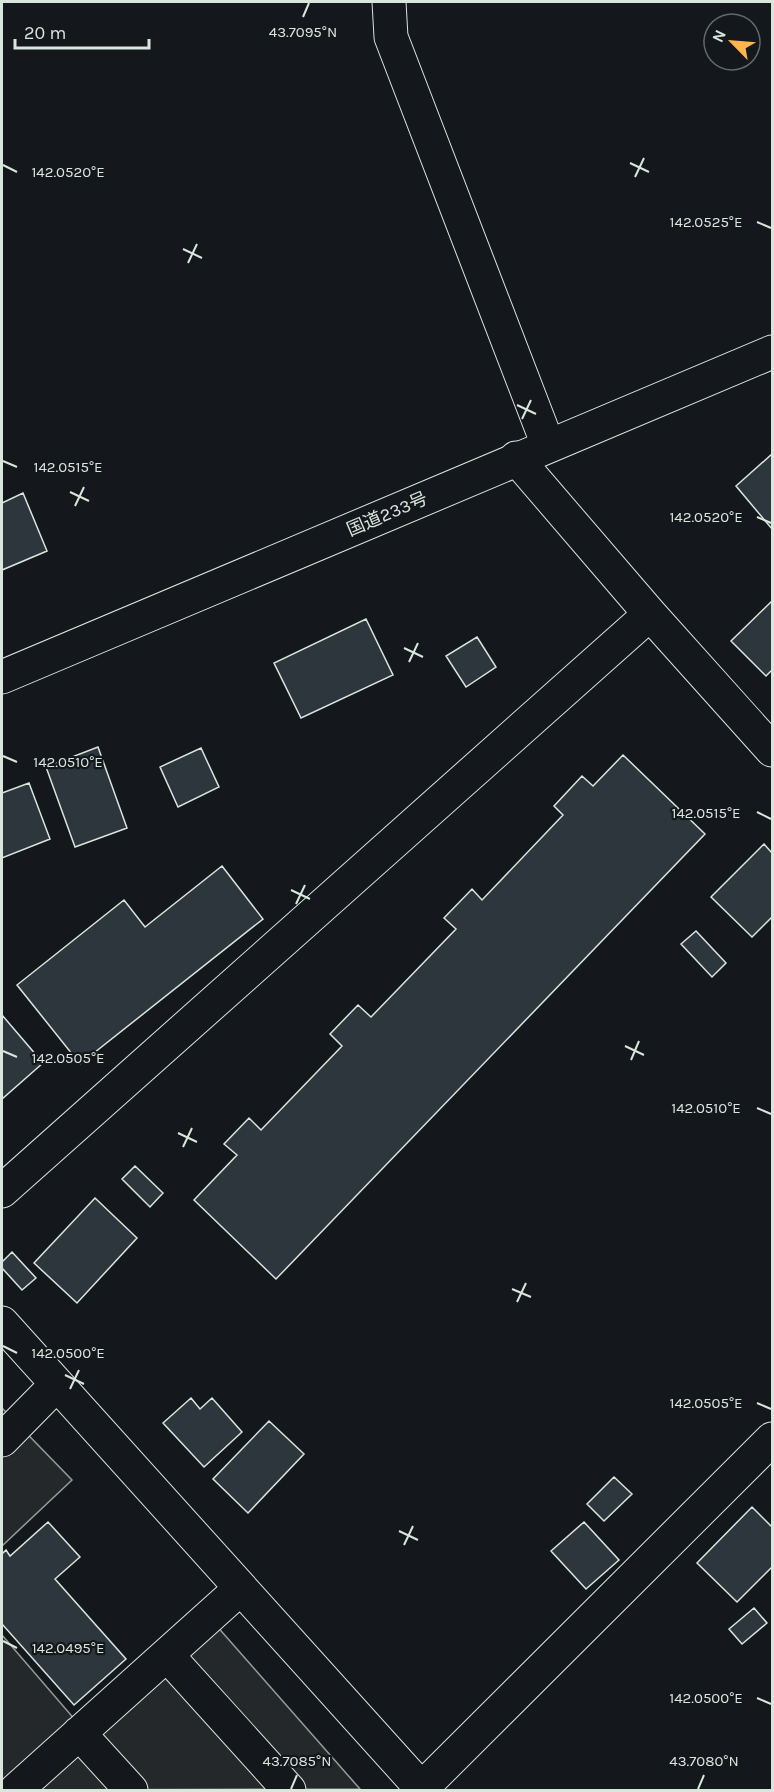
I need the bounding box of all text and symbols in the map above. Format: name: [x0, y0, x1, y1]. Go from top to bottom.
scale bar: [15, 12, 148, 50]
north arrow: [702, 12, 762, 72]
text: 20 m: [24, 22, 66, 44]
text: 43.7095°N: [269, 23, 337, 41]
text: N: [708, 27, 730, 45]
text: 142.0520°E: [31, 163, 105, 181]
text: 142.0525°E: [670, 213, 742, 231]
text: 142.0515°E: [33, 458, 103, 476]
street label: 国道233号: [343, 487, 431, 541]
text: 142.0520°E: [669, 508, 743, 526]
text: 142.0510°E: [33, 753, 103, 771]
text: 142.0515°E: [671, 804, 741, 822]
text: 142.0505°E: [32, 1049, 104, 1067]
text: 142.0510°E: [671, 1099, 741, 1117]
text: 142.0500°E: [31, 1344, 105, 1362]
text: 142.0505°E: [670, 1394, 742, 1412]
text: 142.0495°E: [32, 1639, 104, 1657]
text: 142.0500°E: [669, 1689, 743, 1707]
text: 43.7085°N: [263, 1752, 331, 1770]
text: 43.7080°N: [669, 1752, 739, 1770]

